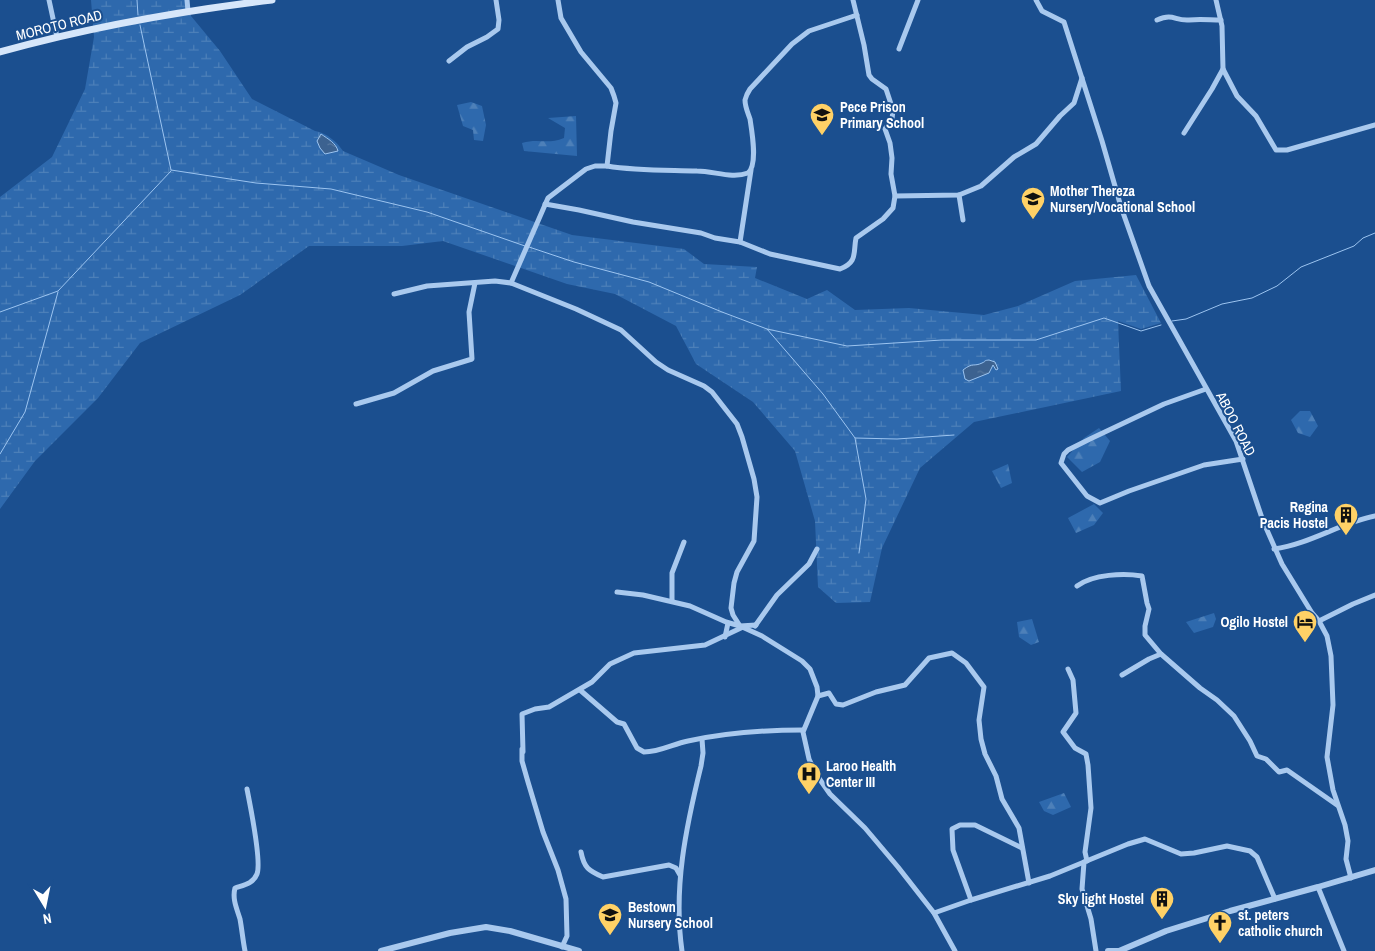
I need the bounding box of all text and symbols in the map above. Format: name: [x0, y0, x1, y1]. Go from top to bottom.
street label: MOROTO ROAD: [14, 6, 104, 44]
place label: Pece Prison Primary School: [840, 98, 924, 132]
school or university icon: Pece Prison Primary School: [809, 102, 835, 136]
place label: Mother Thereza Nursery/Vocational School: [1050, 182, 1195, 216]
school or university icon: Mother Thereza Nursery/Vocational School: [1020, 186, 1046, 220]
street label: ABOO ROAD: [1212, 388, 1260, 459]
place label: Regina Pacis Hostel: [1260, 498, 1329, 532]
building icon: Regina Pacis Hostel: [1333, 502, 1359, 536]
hotel icon: Ogilo Hostel: [1292, 609, 1318, 643]
place label: Ogilo Hostel: [1220, 613, 1288, 631]
place label: Laroo Health Center III: [826, 757, 896, 791]
hospital icon: Laroo Health Center III: [796, 761, 822, 795]
north arrow: [20, 881, 70, 931]
building icon: Sky light Hostel: [1149, 886, 1175, 920]
place label: Sky light Hostel: [1058, 890, 1144, 908]
place label: Bestown Nursery School: [628, 898, 713, 932]
school or university icon: Bestown Nursery School: [597, 902, 623, 936]
place label: st. peters catholic church: [1238, 906, 1323, 940]
text: N: [42, 909, 53, 928]
church icon: st. peters catholic church: [1207, 910, 1233, 944]

